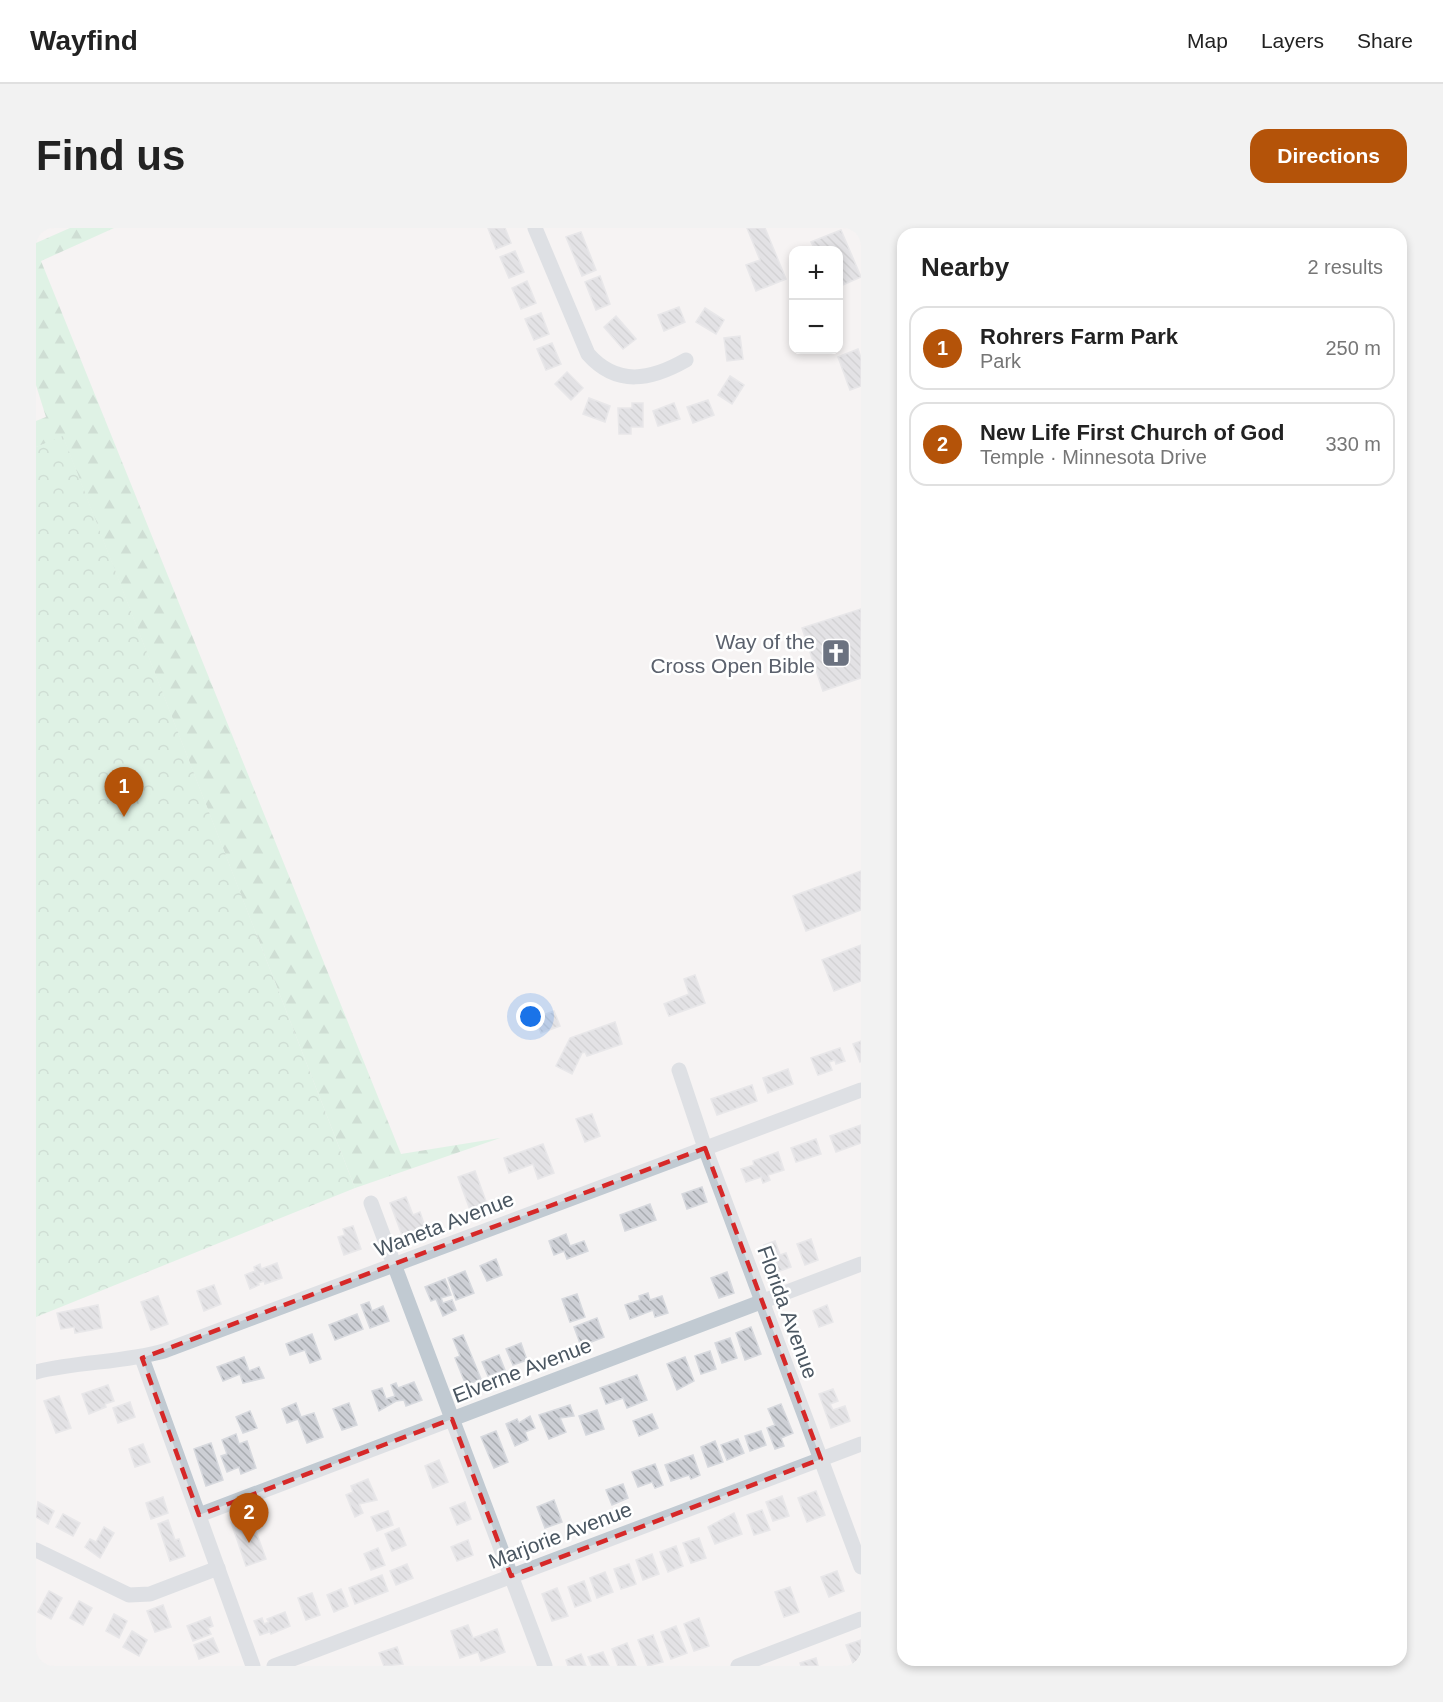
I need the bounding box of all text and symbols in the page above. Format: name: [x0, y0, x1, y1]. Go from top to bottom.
text: Wayfind: [30, 25, 138, 56]
text: Map: [1187, 29, 1228, 52]
text: Layers: [1261, 29, 1324, 52]
text: Share: [1357, 29, 1413, 52]
button: Directions: [1250, 129, 1407, 183]
text: Find us: [36, 132, 185, 179]
map controls: [789, 246, 843, 354]
button: +: [789, 246, 843, 300]
text: Nearby: [921, 252, 1009, 282]
text: 2 results: [1307, 256, 1383, 278]
button: −: [789, 300, 843, 354]
text: Rohrers Farm Park: [980, 324, 1178, 349]
text: 1: [937, 337, 948, 359]
text: 250 m: [1325, 337, 1381, 359]
text: Park: [980, 350, 1021, 372]
text: New Life First Church of God: [980, 420, 1284, 445]
text: 2: [937, 433, 948, 455]
text: 330 m: [1325, 433, 1381, 455]
text: Temple · Minnesota Drive: [980, 446, 1207, 468]
place label: Way of the Cross Open Bible: [650, 630, 815, 677]
church icon: Way of the Cross Open Bible: [820, 637, 852, 669]
pin: 1: [104, 768, 143, 817]
your location: [516, 1002, 545, 1031]
street label: Waneta Avenue: [371, 1187, 517, 1261]
street label: Florida Avenue: [753, 1242, 823, 1382]
street label: Elverne Avenue: [449, 1333, 595, 1407]
pin: 2: [230, 1494, 268, 1543]
street label: Marjorie Avenue: [485, 1497, 635, 1573]

